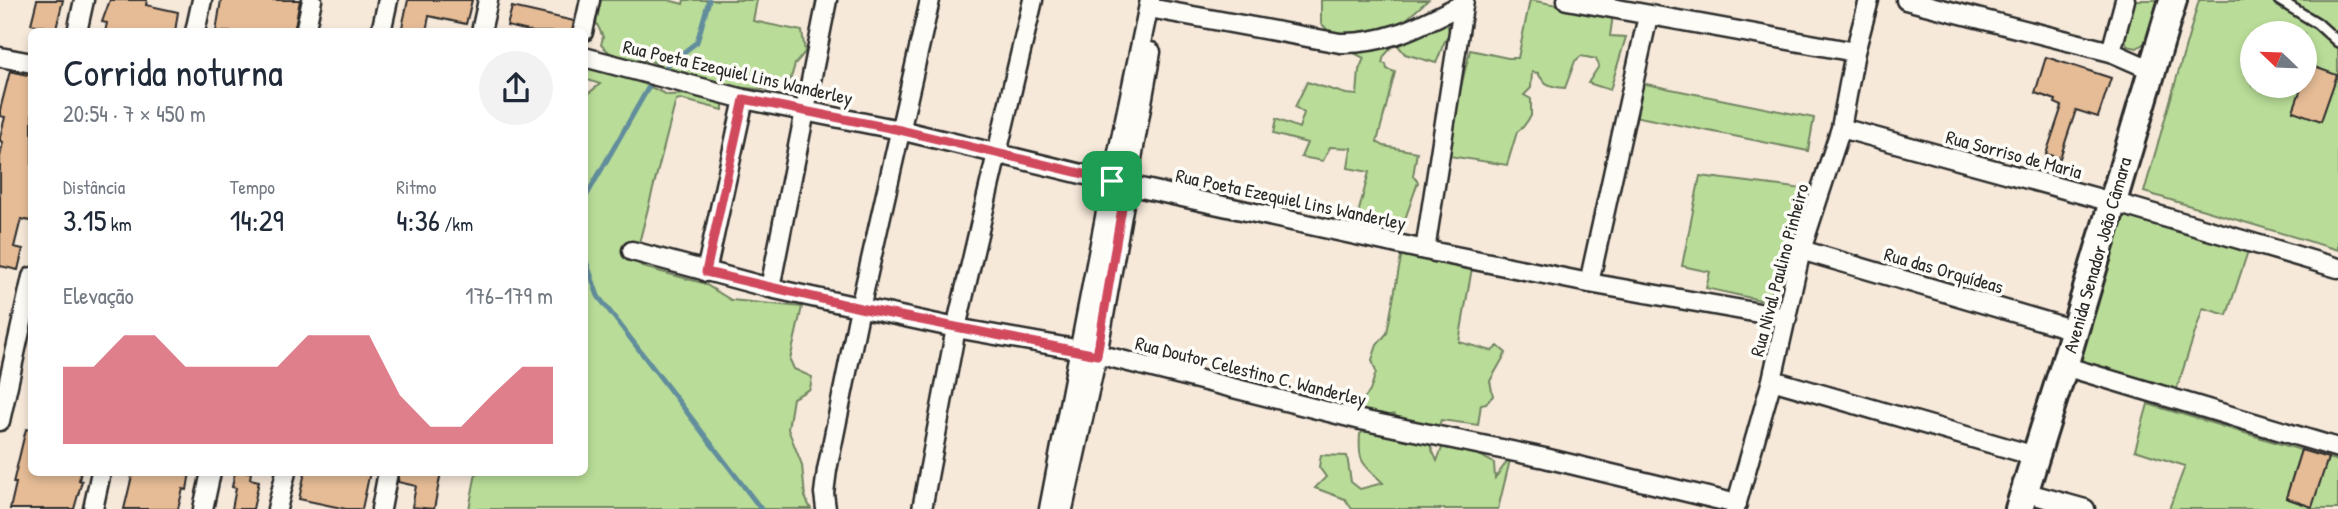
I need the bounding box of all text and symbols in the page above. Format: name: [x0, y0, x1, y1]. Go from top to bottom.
north arrow: [2240, 21, 2317, 98]
map controls: [2240, 21, 2317, 98]
street label: Rua Poeta Ezequiel Lins Wanderley: [621, 33, 855, 111]
text: Corrida noturna: [63, 46, 283, 98]
button: share: [479, 51, 553, 125]
text: 20:54 · 7 × 450 m: [63, 98, 206, 129]
street label: Rua Sorriso de Maria: [1943, 123, 2085, 185]
pin: [1082, 151, 1142, 211]
street label: Avenida Senador João Câmara: [2057, 153, 2138, 356]
icon: arrive: [1093, 162, 1131, 200]
street label: Rua Poeta Ezequiel Lins Wanderley: [1173, 162, 1409, 236]
text: Distância: [63, 174, 125, 200]
text: Tempo: [230, 174, 275, 200]
text: Ritmo: [396, 174, 436, 200]
street label: Rua Nival Paulino Pinheiro: [1743, 180, 1815, 359]
text: 3.15: [63, 200, 106, 240]
text: 14:29: [230, 200, 284, 240]
text: 4:36: [396, 200, 440, 240]
text: km: [106, 211, 132, 237]
text: /km: [440, 211, 473, 237]
street label: Rua das Orquídeas: [1881, 241, 2007, 299]
text: Elevação: [63, 280, 134, 311]
text: 176–179 m: [465, 280, 553, 311]
street label: Rua Doutor Celestino C. Wanderley: [1133, 330, 1369, 412]

